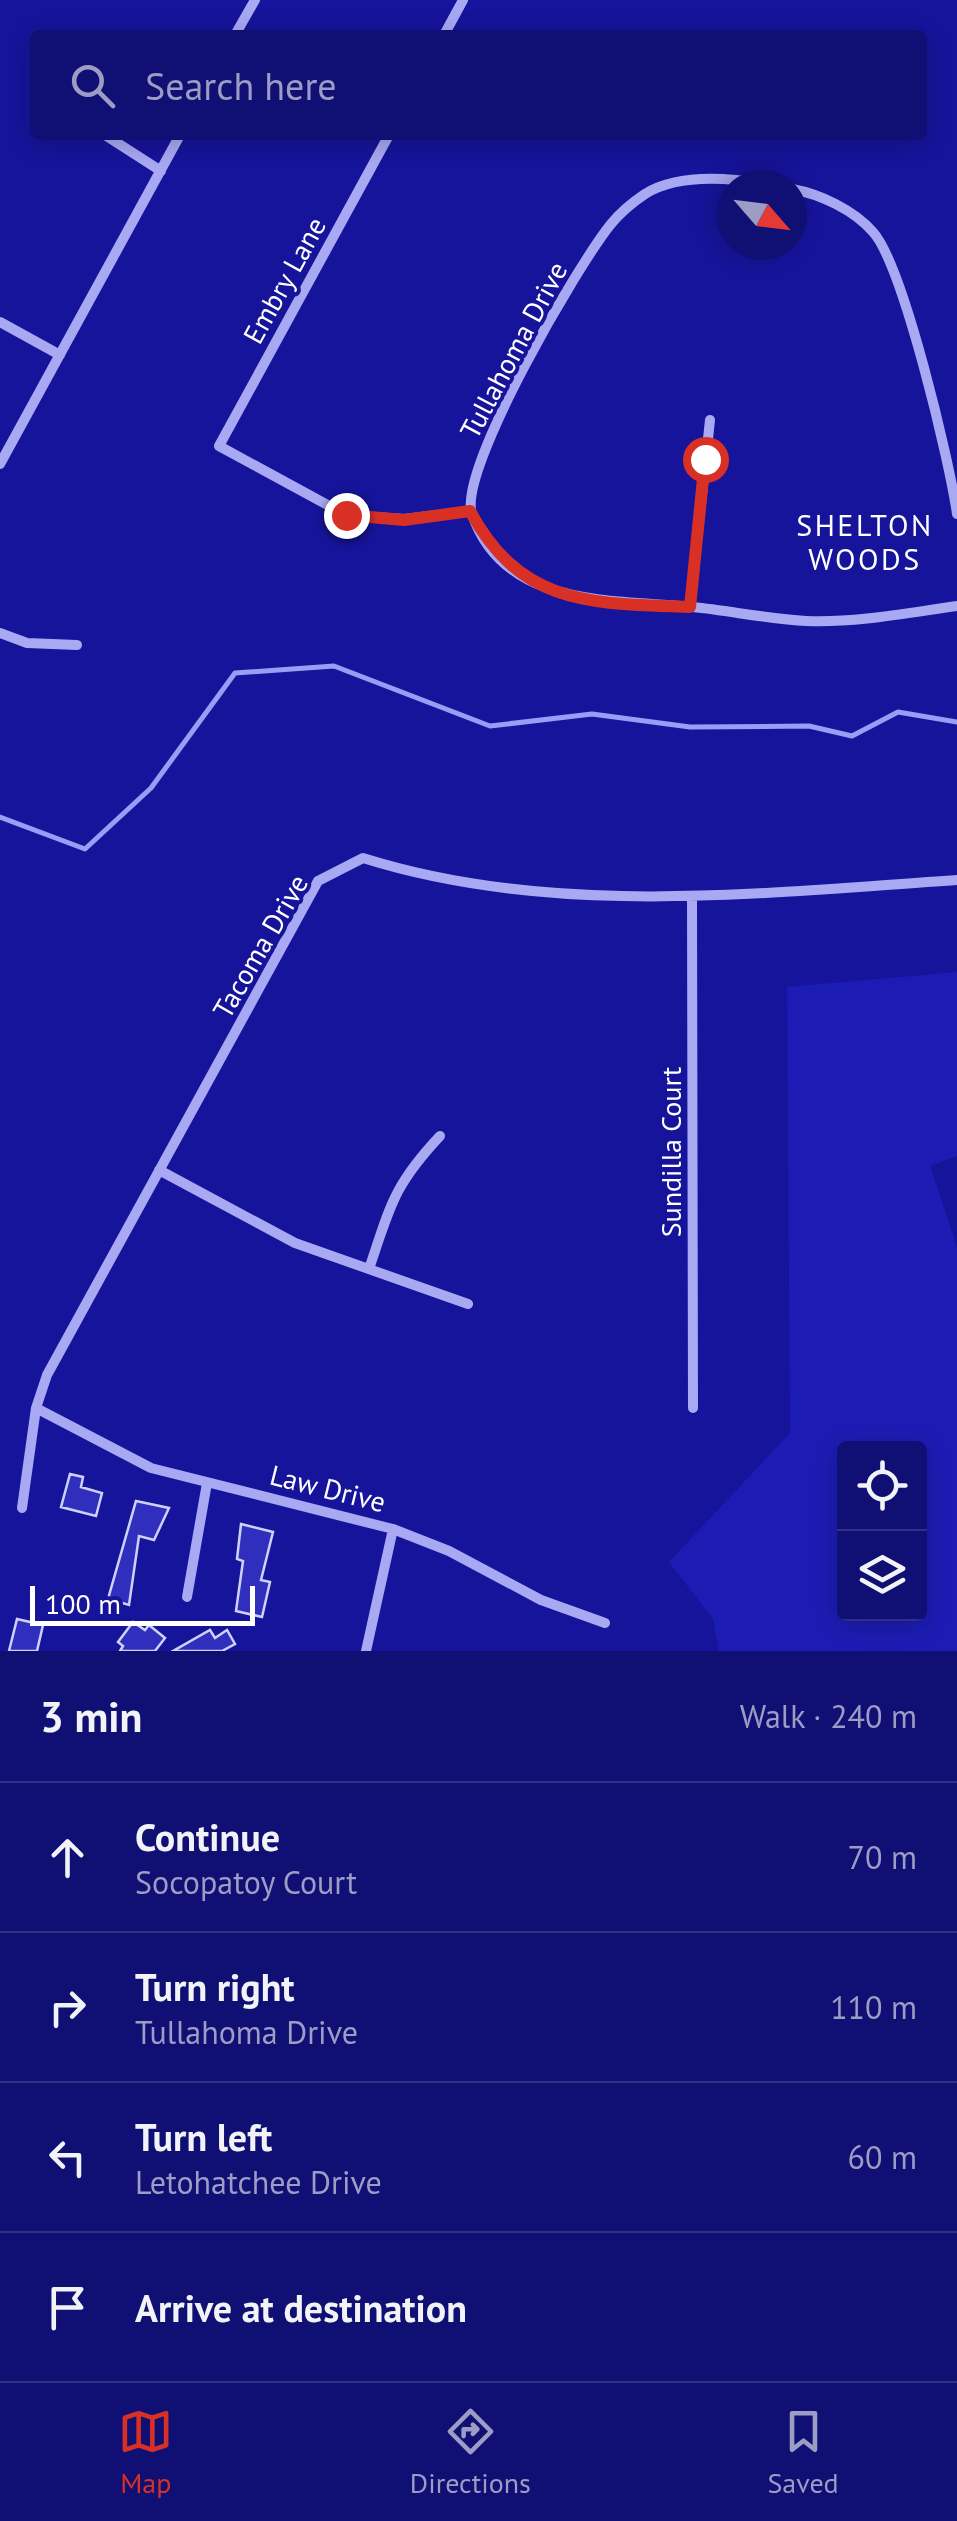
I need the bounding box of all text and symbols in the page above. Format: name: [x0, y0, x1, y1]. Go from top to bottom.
search box: [30, 30, 927, 140]
icon: search: [65, 58, 120, 113]
text: Search here: [145, 61, 337, 110]
north arrow: [717, 170, 807, 260]
street label: Embry Lane: [234, 210, 334, 350]
street label: Tullahoma Drive: [451, 255, 575, 445]
route start: [683, 437, 729, 483]
route end: [324, 493, 370, 539]
district label: SHELTON WOODS: [796, 505, 934, 578]
street label: Tacoma Drive: [204, 867, 316, 1025]
street label: Sundilla Court: [652, 1066, 689, 1237]
map controls: [837, 1441, 927, 1621]
button: locate: [837, 1441, 927, 1531]
street label: Law Drive: [266, 1456, 390, 1520]
button: layers: [837, 1531, 927, 1621]
scale bar: [30, 1581, 255, 1626]
text: 100 m: [45, 1585, 121, 1622]
text: 3 min: [40, 1689, 142, 1744]
text: Walk · 240 m: [740, 1695, 917, 1737]
text: Continue: [135, 1812, 280, 1861]
icon: ahead: [40, 1830, 95, 1885]
text: 70 m: [848, 1836, 917, 1878]
text: Socopatoy Court: [135, 1861, 357, 1903]
text: Turn right: [135, 1962, 295, 2011]
icon: right: [40, 1980, 95, 2035]
text: 110 m: [830, 1986, 917, 2028]
text: Tullahoma Drive: [135, 2011, 358, 2053]
text: Turn left: [135, 2112, 272, 2161]
icon: left: [40, 2130, 95, 2185]
text: 60 m: [848, 2136, 917, 2178]
text: Letohatchee Drive: [135, 2161, 382, 2203]
icon: arrive: [40, 2280, 95, 2335]
text: Arrive at destination: [135, 2283, 467, 2332]
tab: Map: [118, 2404, 173, 2501]
tab: Directions: [410, 2404, 531, 2501]
tab: Saved: [767, 2404, 839, 2501]

